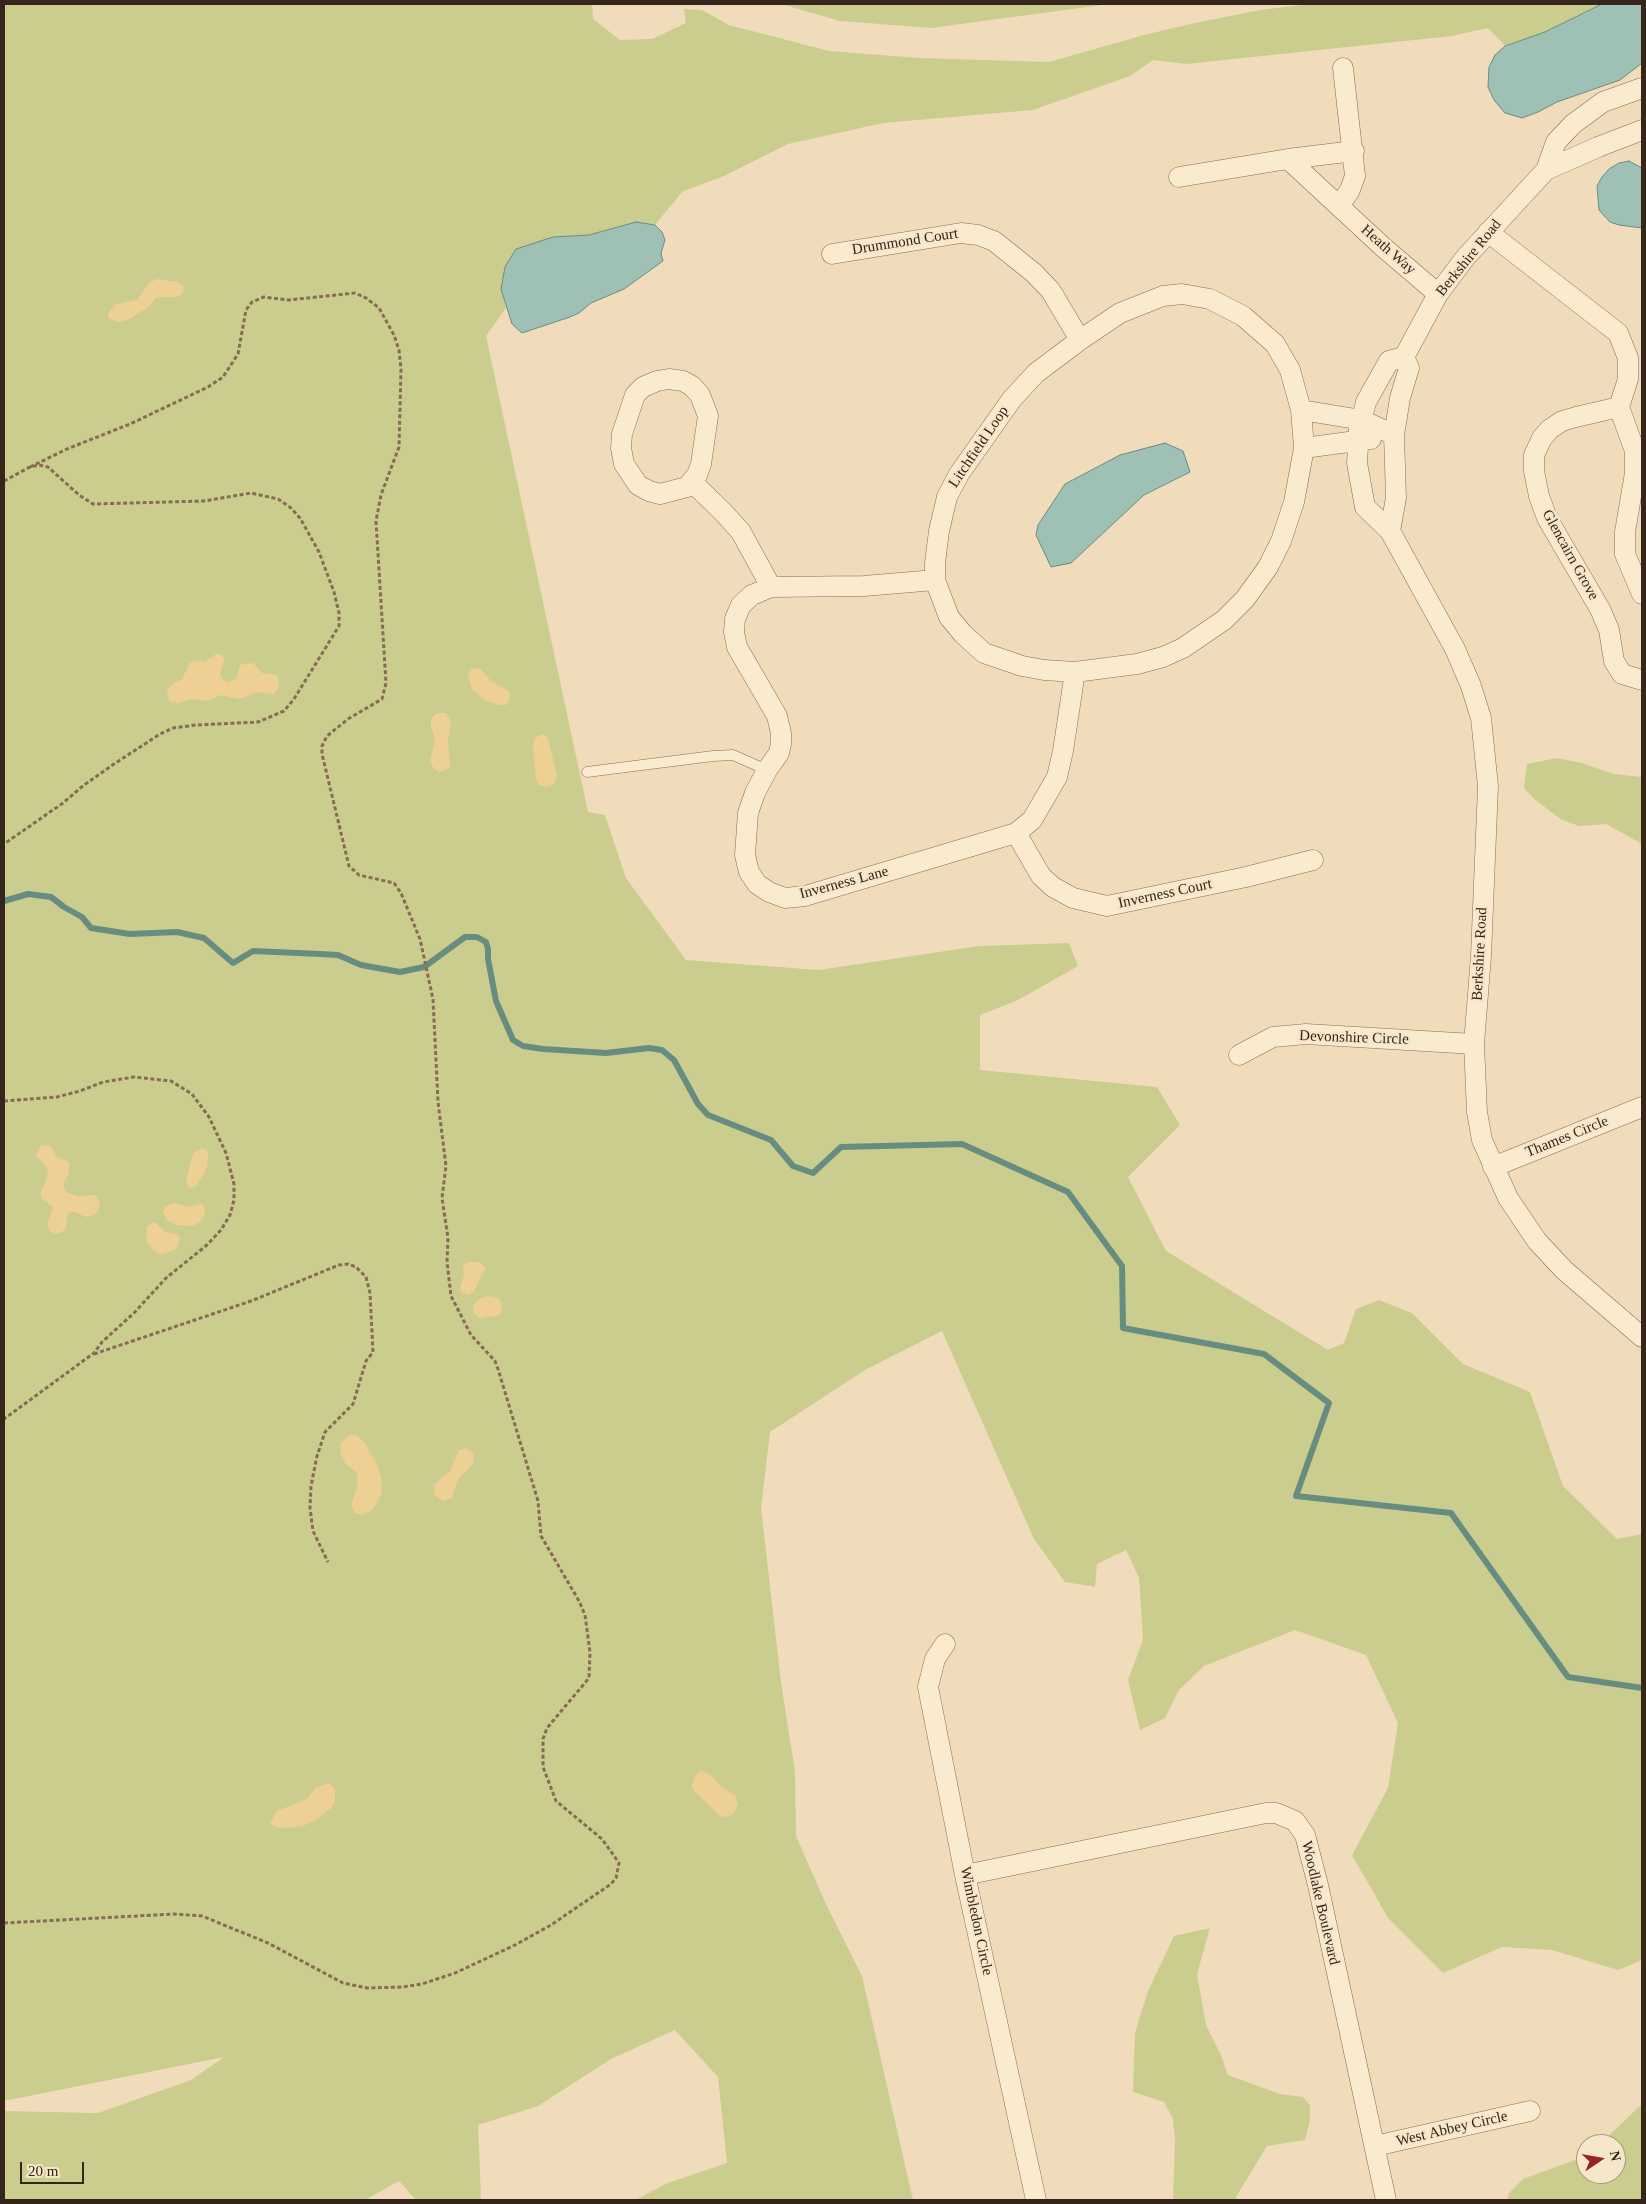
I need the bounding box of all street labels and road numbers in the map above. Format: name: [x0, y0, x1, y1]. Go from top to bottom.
street label: Berkshire Road: [1433, 216, 1505, 300]
street label: Heath Way: [1357, 221, 1419, 279]
street label: Drummond Court: [851, 225, 959, 259]
street label: Litchfield Loop: [945, 403, 1013, 491]
street label: Glencairn Grove: [1538, 507, 1602, 603]
street label: Inverness Lane: [798, 863, 890, 903]
street label: Inverness Court: [1116, 875, 1214, 913]
street label: Berkshire Road: [1469, 907, 1491, 1001]
street label: Devonshire Circle: [1299, 1027, 1409, 1049]
street label: Thames Circle: [1523, 1112, 1611, 1162]
street label: Woodlake Boulevard: [1297, 1839, 1343, 1967]
street label: Wimbledon Circle: [956, 1865, 996, 1977]
street label: West Abbey Circle: [1395, 2107, 1509, 2151]

